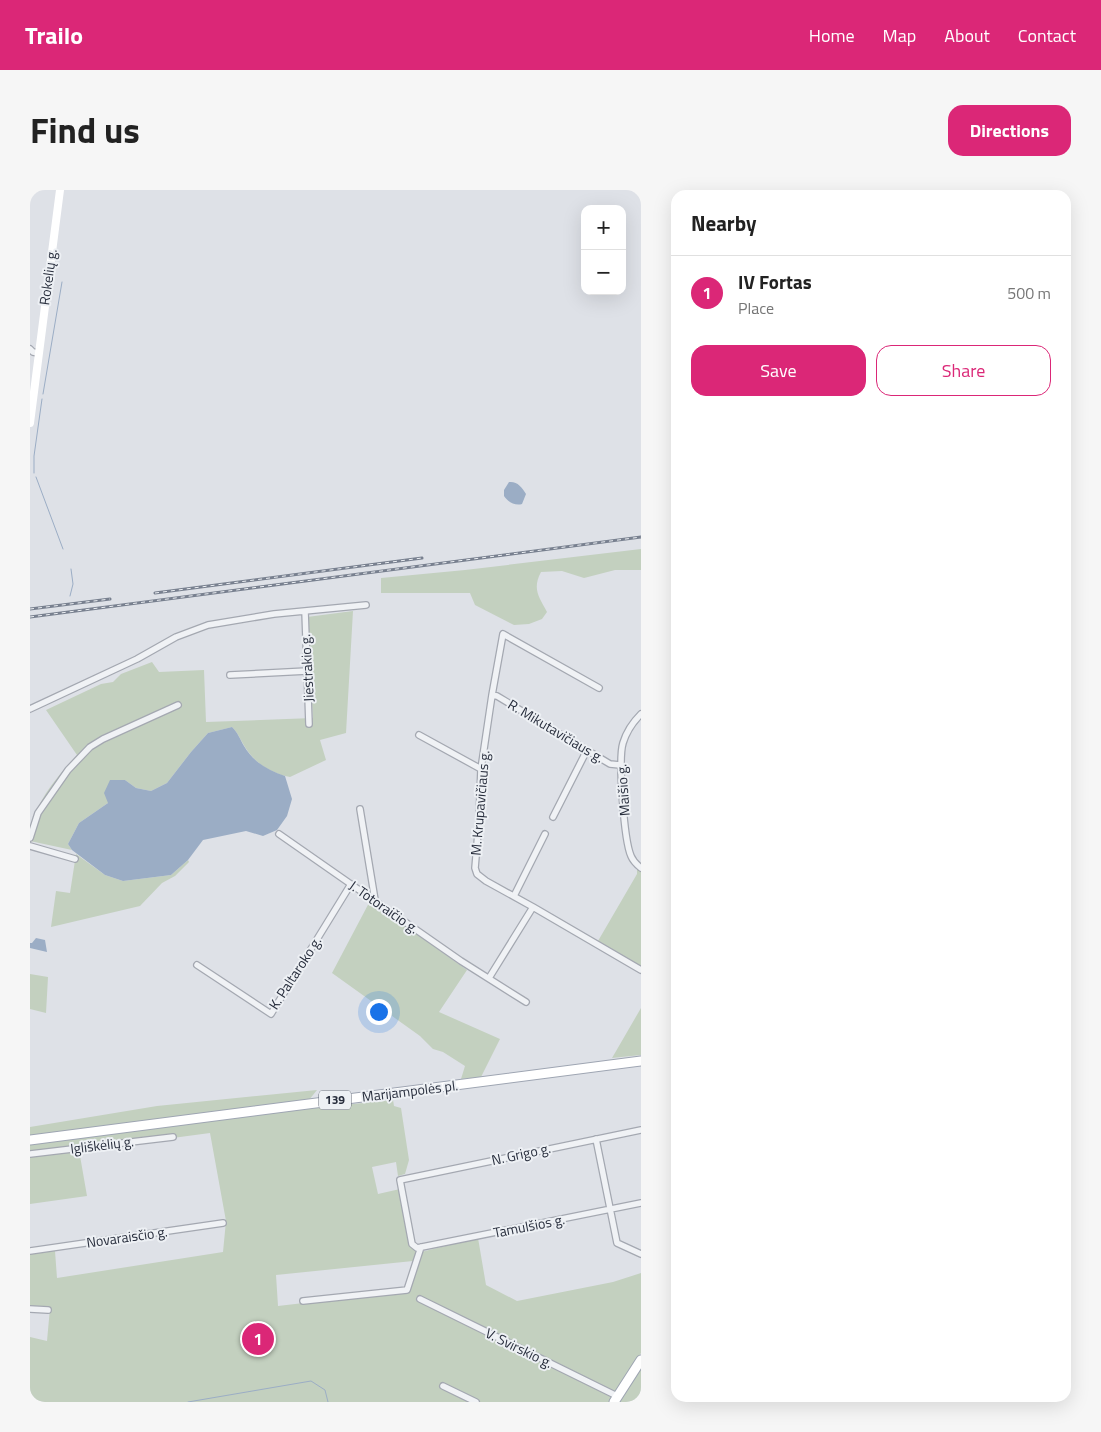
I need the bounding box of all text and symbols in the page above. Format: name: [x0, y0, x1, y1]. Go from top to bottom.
text: Trailo: [25, 17, 83, 53]
text: Home: [809, 22, 855, 49]
text: Map: [883, 22, 916, 49]
text: About: [944, 22, 990, 49]
text: Contact: [1018, 22, 1076, 49]
text: Find us: [30, 103, 140, 157]
button: Directions: [948, 105, 1071, 156]
map controls: [581, 205, 626, 295]
button: +: [581, 205, 626, 250]
text: Nearby: [691, 207, 756, 239]
street label: Rokelių g.: [33, 247, 62, 306]
button: −: [581, 250, 626, 295]
text: IV Fortas: [738, 267, 812, 296]
text: 1: [703, 281, 711, 305]
text: 500 m: [1007, 281, 1051, 305]
text: Place: [738, 296, 774, 320]
button: Save: [691, 345, 866, 396]
button: Share: [876, 345, 1051, 396]
street label: Jiestrakio g.: [294, 634, 319, 702]
street label: R. Mikutavičiaus g.: [504, 694, 608, 768]
street label: M. Krupavičiaus g.: [464, 749, 495, 856]
street label: Maišio g.: [610, 763, 635, 817]
street label: J. Totoraičio g.: [345, 875, 423, 938]
street label: K. Paltaroko g.: [263, 932, 326, 1014]
your location: [366, 999, 392, 1025]
street label: Marijampolės pl.: [361, 1074, 459, 1107]
road number: 139: [319, 1090, 351, 1110]
street label: Igliškėlių g.: [69, 1130, 135, 1159]
street label: N. Grigo g.: [489, 1137, 552, 1170]
street label: Tamulšios g.: [491, 1208, 566, 1243]
street label: Novaraisčio g.: [85, 1220, 169, 1253]
pin: 1: [242, 1320, 274, 1358]
street label: V. Svirskio g.: [482, 1322, 556, 1373]

